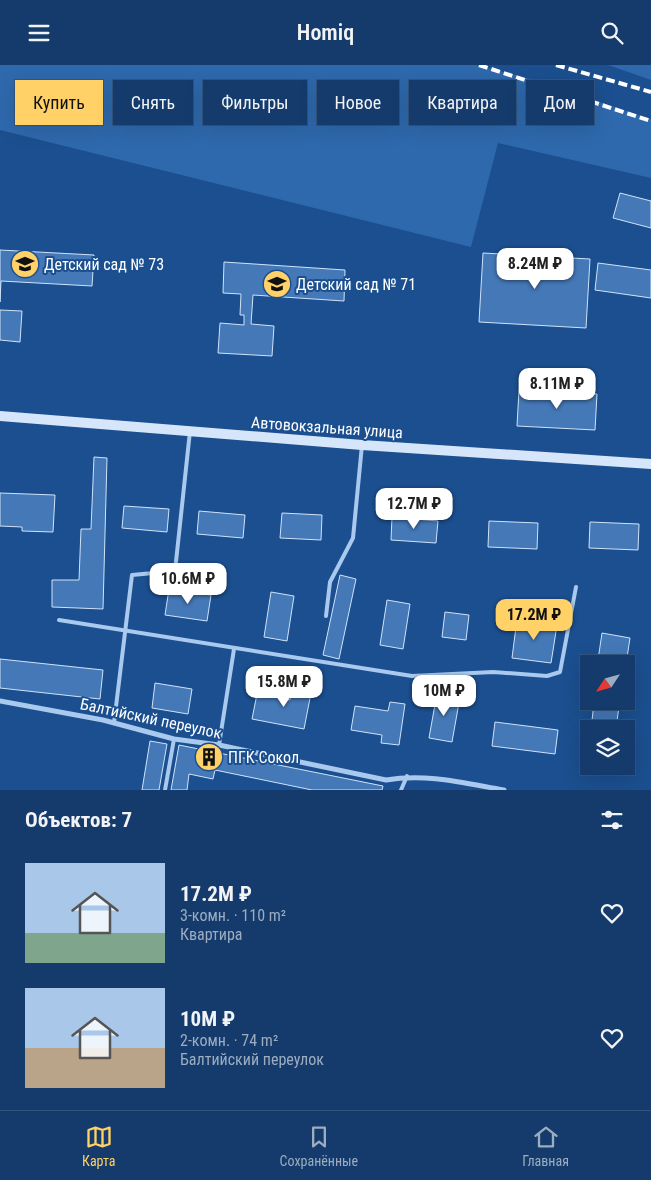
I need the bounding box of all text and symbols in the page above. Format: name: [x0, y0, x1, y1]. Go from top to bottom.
icon: menu: [25, 19, 53, 47]
icon: search: [598, 19, 626, 47]
text: Homiq: [297, 20, 354, 45]
chip: Купить: [15, 80, 103, 125]
chip: Снять: [113, 80, 193, 125]
chip: Фильтры: [203, 80, 307, 125]
chip: Новое: [317, 80, 399, 125]
chip: Квартира: [409, 80, 516, 125]
chip: Дом: [526, 80, 594, 125]
pin: 8.24M ₽: [489, 247, 581, 290]
school or university icon: Детский сад № 73: [10, 249, 40, 279]
text: 8.24M ₽: [508, 254, 562, 273]
place label: Детский сад № 73: [44, 255, 164, 274]
school or university icon: Детский сад № 71: [262, 269, 292, 299]
place label: Детский сад № 71: [296, 275, 416, 294]
pin: 8.11M ₽: [511, 367, 603, 410]
text: 8.11M ₽: [530, 374, 584, 393]
street label: Автовокзальная улица: [250, 413, 403, 442]
pin: 12.7M ₽: [368, 487, 460, 530]
text: 12.7M ₽: [387, 494, 441, 513]
pin: 10.6M ₽: [142, 563, 234, 605]
text: 10.6M ₽: [161, 569, 215, 588]
pin: 17.2M ₽: [488, 599, 580, 641]
text: 17.2M ₽: [507, 605, 561, 624]
north arrow: [580, 655, 635, 710]
map controls: [580, 655, 635, 775]
pin: 15.8M ₽: [238, 665, 330, 708]
text: 15.8M ₽: [257, 672, 311, 691]
pin: 10M ₽: [409, 675, 479, 717]
text: 10M ₽: [423, 681, 465, 700]
street label: Балтийский переулок: [79, 694, 224, 743]
button: layers: [580, 720, 635, 775]
building icon: ПГК Сокол: [194, 742, 224, 772]
place label: ПГК Сокол: [228, 748, 299, 767]
icon: filters: [598, 806, 626, 834]
text: Объектов: 7: [25, 808, 132, 832]
text: 17.2M ₽: [180, 882, 252, 906]
icon: home: [65, 883, 125, 943]
icon: heart: [598, 899, 626, 927]
text: 3-комн. · 110 m²: [180, 906, 286, 925]
text: Квартира: [180, 925, 242, 944]
text: 10M ₽: [180, 1007, 235, 1031]
icon: home: [65, 1008, 125, 1068]
icon: heart: [598, 1024, 626, 1052]
text: 2-комн. · 74 m²: [180, 1031, 278, 1050]
text: Балтийский переулок: [180, 1050, 324, 1069]
tab: Карта: [82, 1123, 116, 1169]
tab: Сохранённые: [280, 1123, 358, 1169]
tab: Главная: [522, 1123, 569, 1169]

